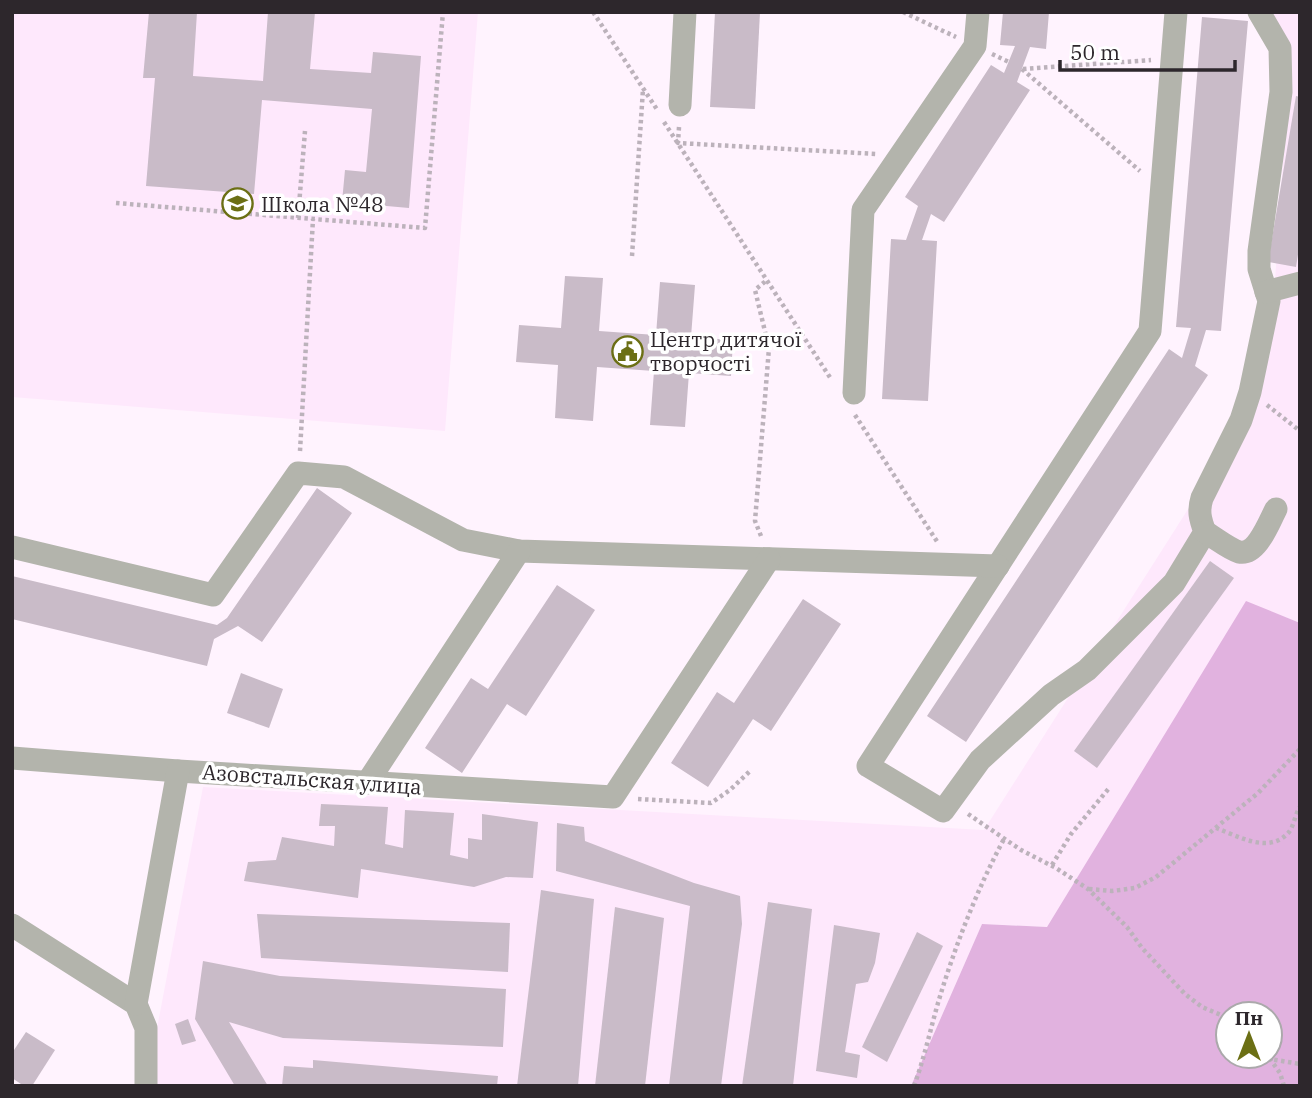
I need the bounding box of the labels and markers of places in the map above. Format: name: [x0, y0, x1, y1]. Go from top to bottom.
school or university icon: Школа №48: [221, 187, 255, 221]
place label: Школа №48: [261, 190, 384, 218]
place label: Центр дитячої творчості: [650, 325, 802, 377]
public building icon: Центр дитячої творчості: [610, 334, 644, 368]

